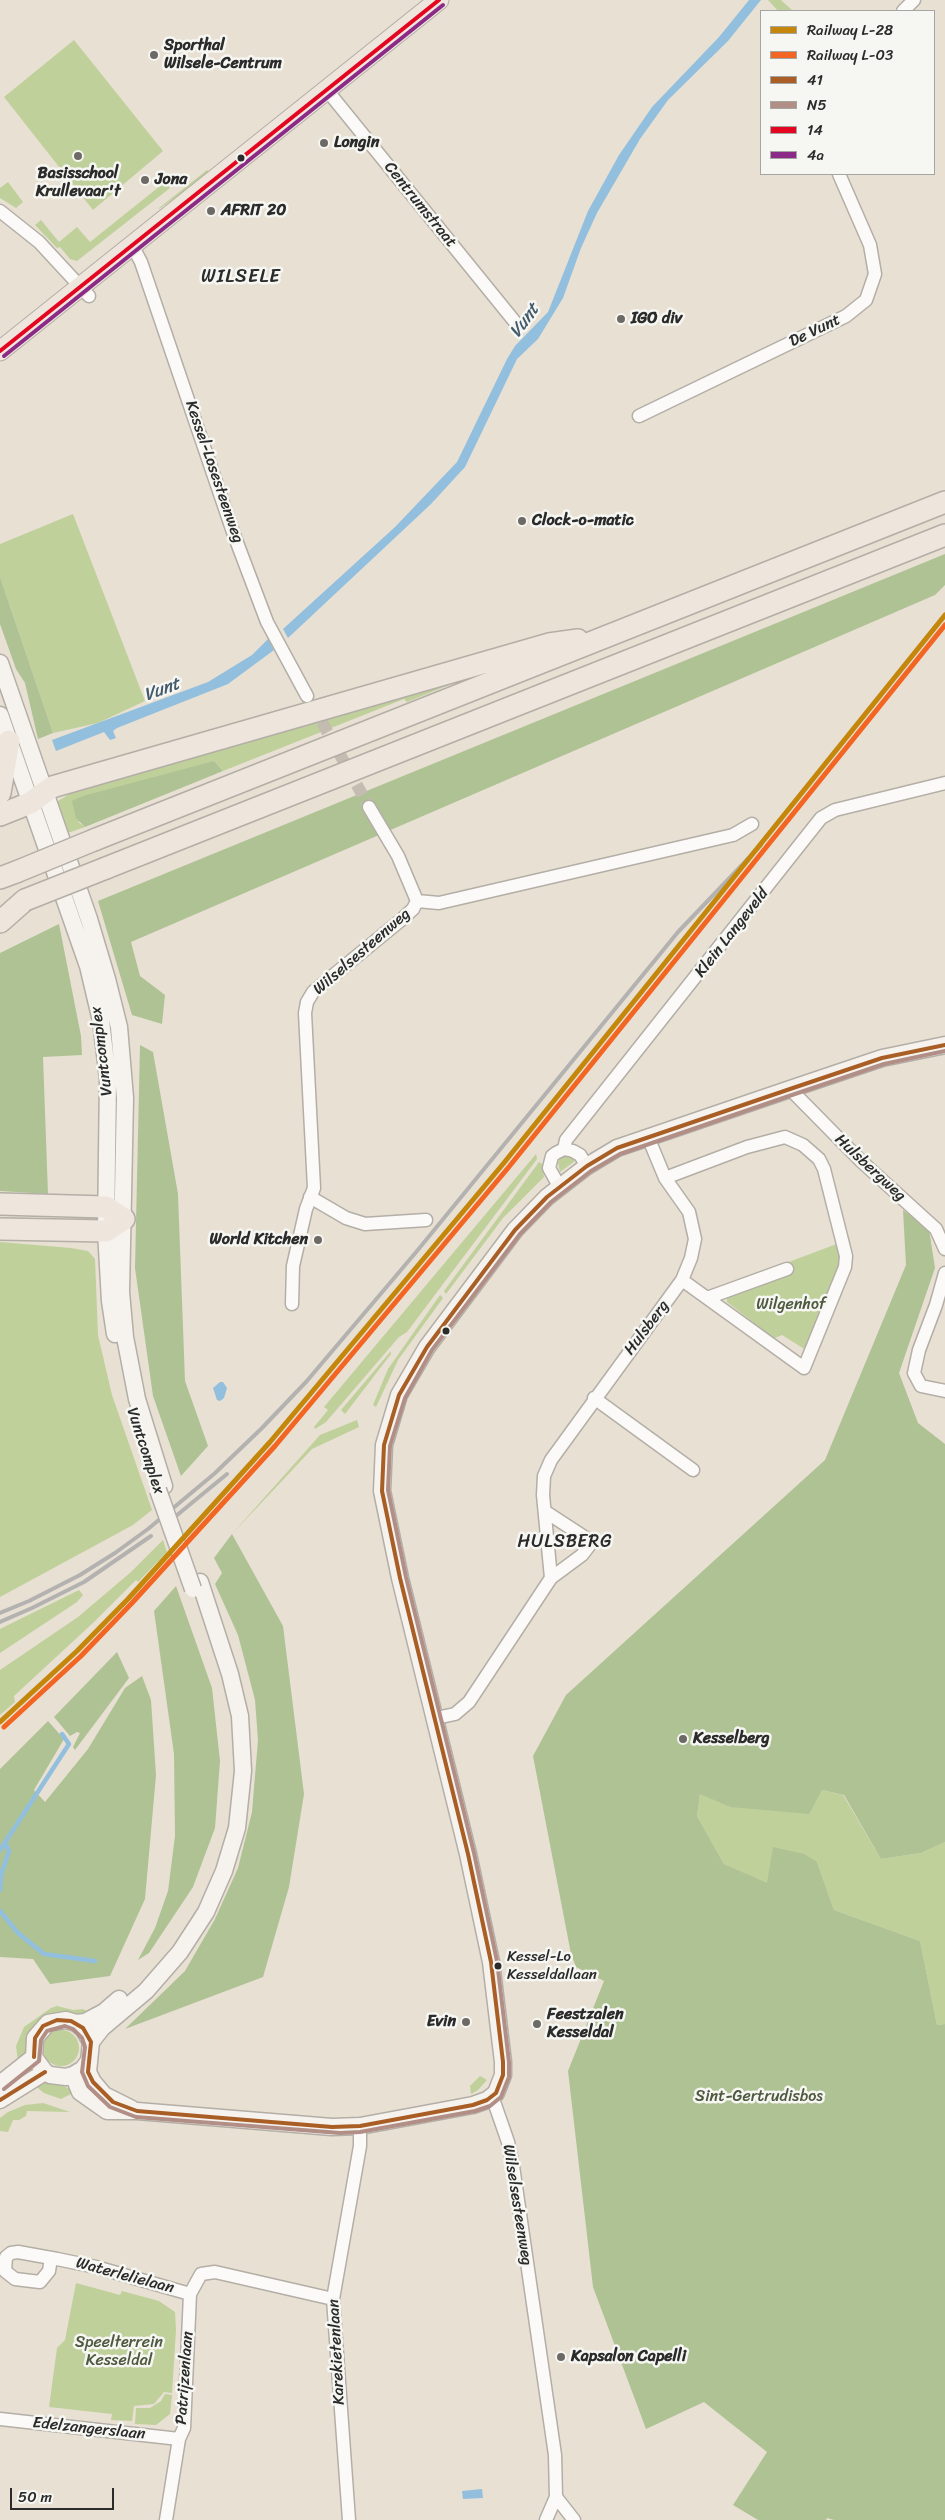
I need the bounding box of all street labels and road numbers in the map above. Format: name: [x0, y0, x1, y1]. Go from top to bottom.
street label: Centrumstraat: [380, 158, 460, 252]
street label: De Vunt: [786, 310, 844, 352]
street label: Kessel-Losesteenweg: [181, 398, 247, 546]
street label: Klein Langeveld: [691, 884, 773, 982]
street label: Wilselsesteenweg: [310, 905, 414, 999]
street label: Vuntcomplex: [87, 1005, 117, 1097]
street label: Hulsbergweg: [831, 1130, 909, 1206]
street label: Hulsberg: [620, 1297, 674, 1359]
street label: Vuntcomplex: [122, 1405, 168, 1497]
street label: Wilselsesteenweg: [498, 2143, 536, 2267]
street label: Waterlelielaan: [74, 2254, 176, 2298]
street label: Karekietenlaan: [325, 2298, 349, 2406]
street label: Patrijzenlaan: [172, 2331, 198, 2425]
street label: Edelzangerslaan: [32, 2414, 146, 2444]

